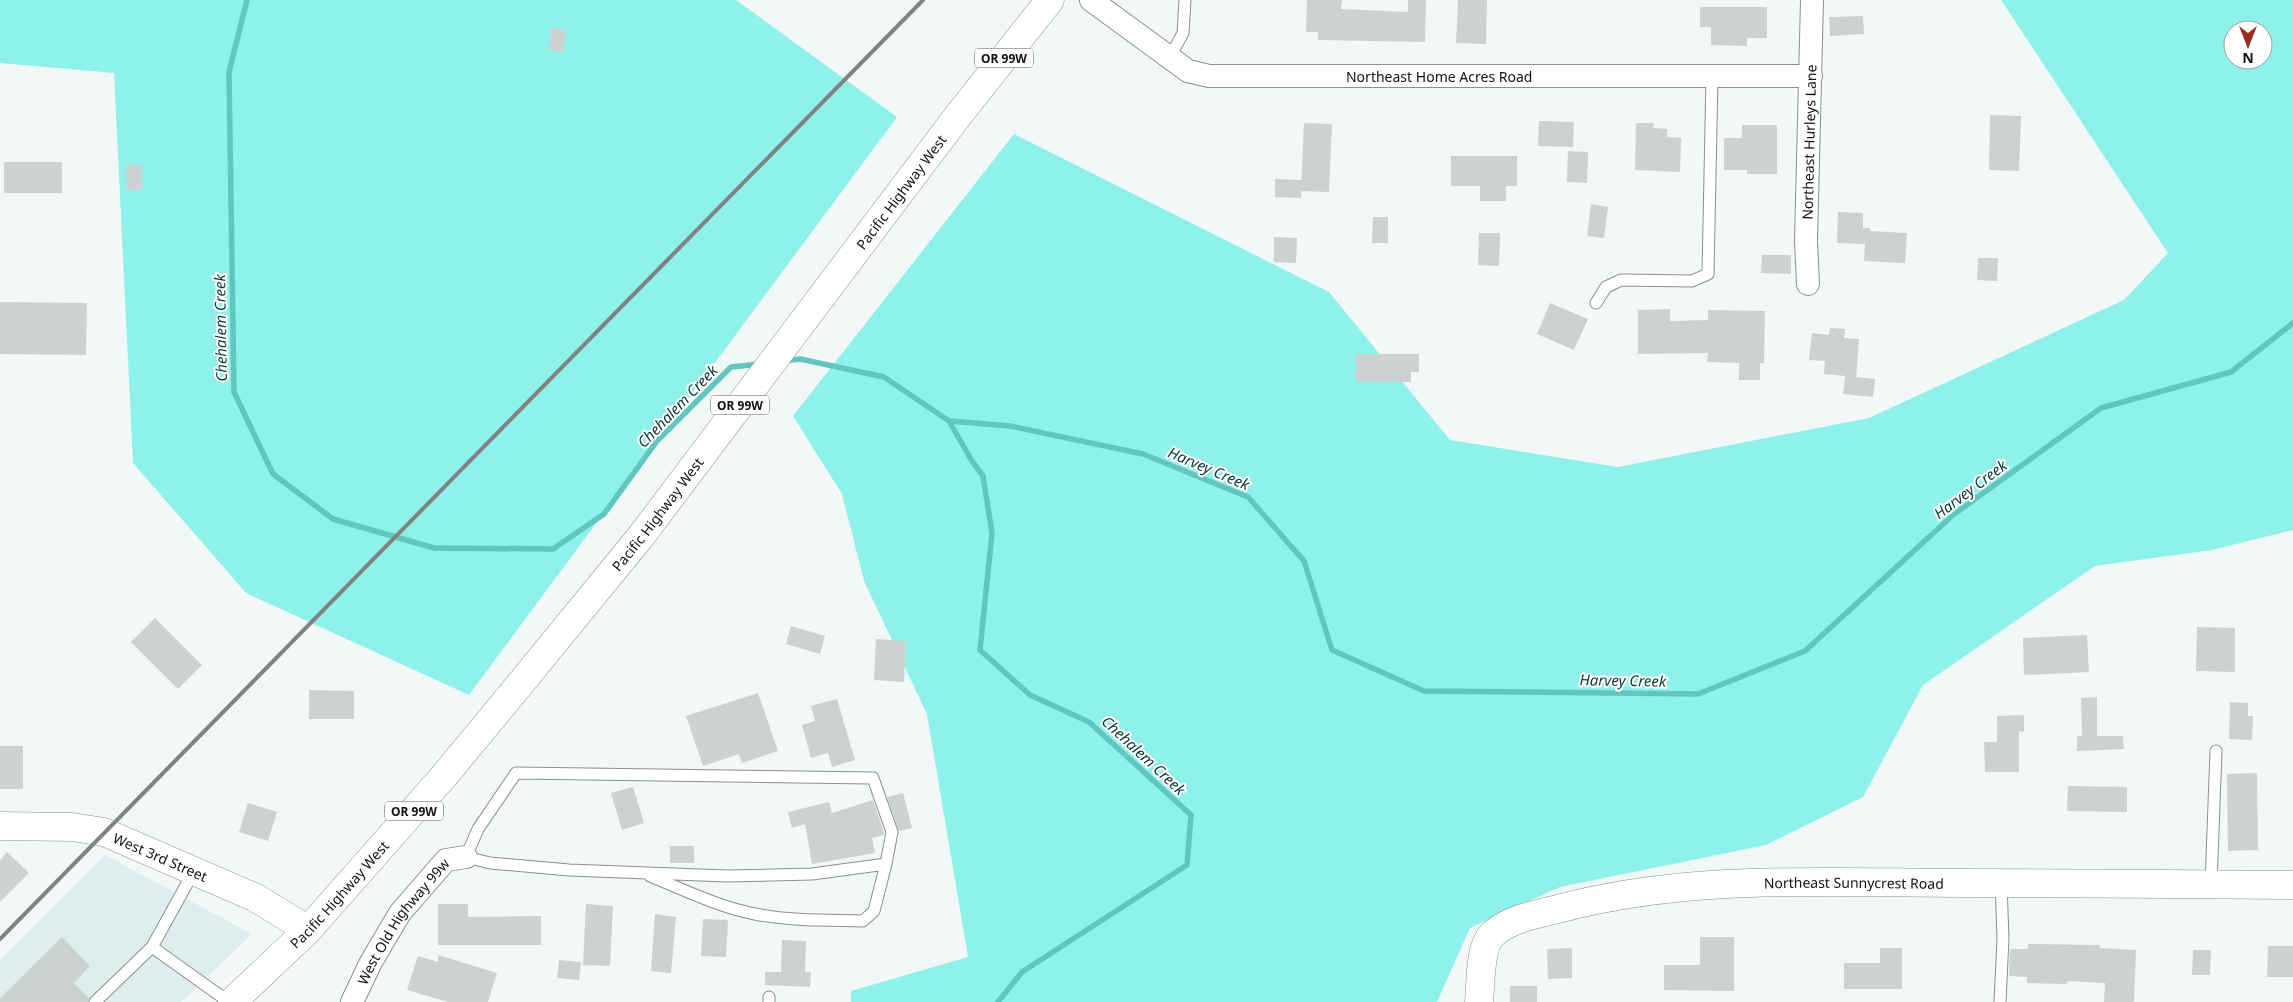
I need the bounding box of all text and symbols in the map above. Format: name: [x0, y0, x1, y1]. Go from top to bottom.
north arrow: [2223, 20, 2273, 70]
road number: OR 99W: [975, 48, 1033, 68]
text: N: [2242, 49, 2254, 68]
street label: Northeast Hurleys Lane: [1797, 64, 1820, 220]
street label: Northeast Home Acres Road: [1346, 67, 1532, 86]
street label: Pacific Highway West: [851, 130, 950, 253]
water label: Chehalem Creek: [209, 274, 231, 382]
water label: Chehalem Creek: [632, 360, 722, 452]
road number: OR 99W: [711, 396, 769, 414]
water label: Harvey Creek: [1165, 442, 1253, 494]
street label: Pacific Highway West: [607, 453, 707, 575]
water label: Harvey Creek: [1929, 455, 2011, 523]
water label: Harvey Creek: [1580, 669, 1667, 691]
water label: Chehalem Creek: [1098, 711, 1191, 799]
road number: OR 99W: [385, 801, 443, 820]
street label: West 3rd Street: [110, 828, 211, 885]
street label: Pacific Highway West: [285, 836, 392, 952]
street label: West Old Highway 99w: [352, 854, 453, 988]
street label: Northeast Sunnycrest Road: [1764, 872, 1944, 892]

